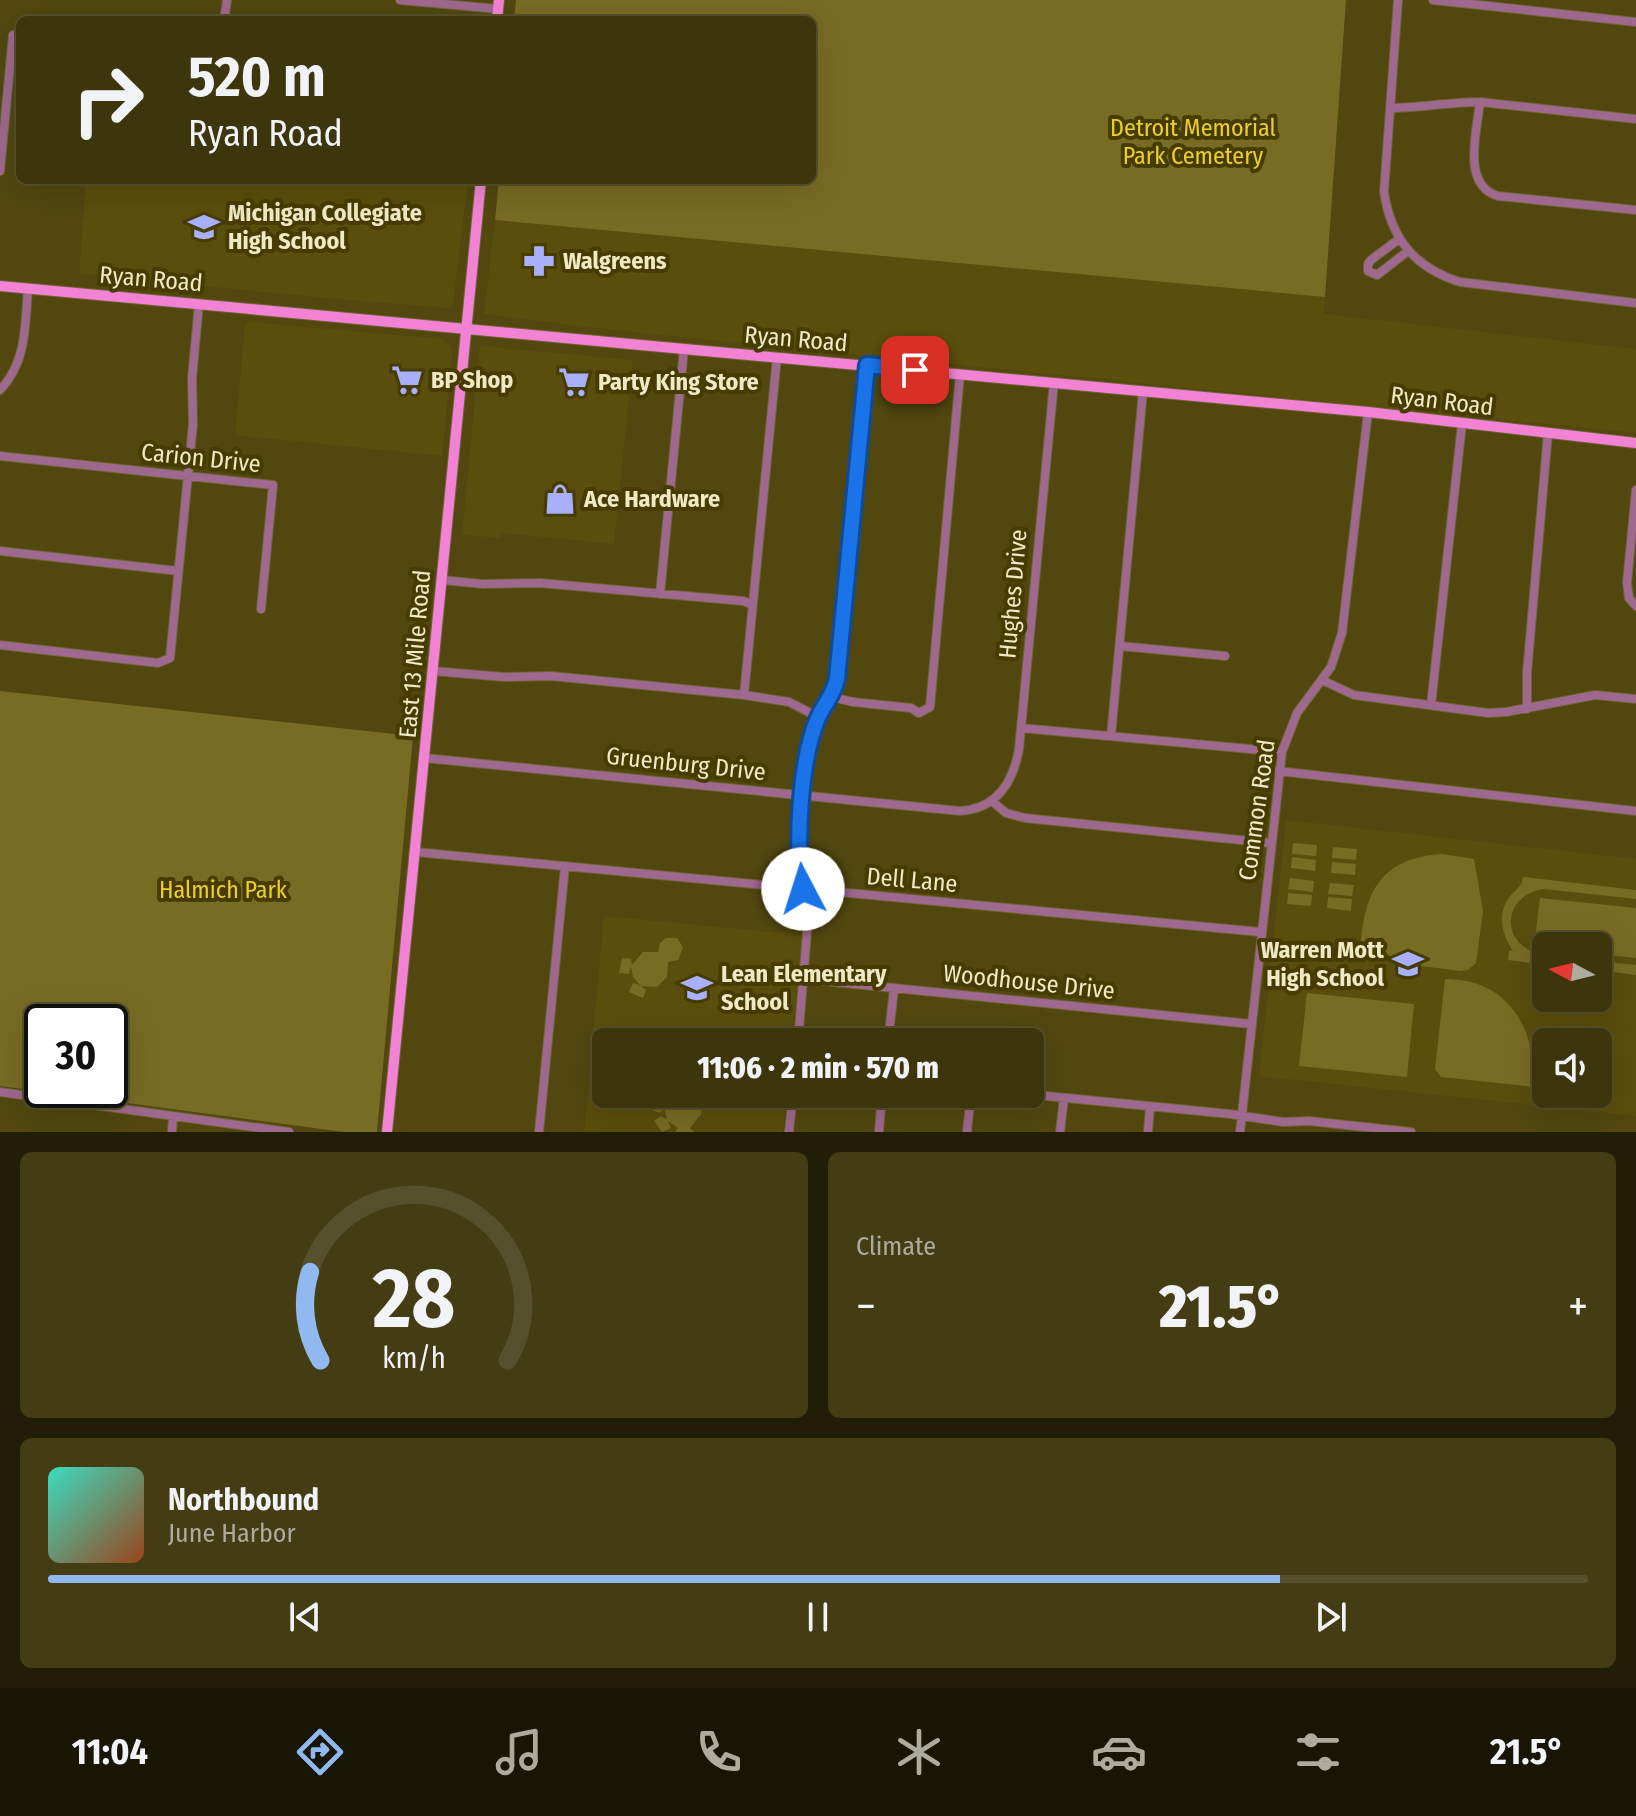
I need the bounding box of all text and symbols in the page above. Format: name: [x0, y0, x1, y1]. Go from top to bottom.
text: 520 m: [188, 44, 326, 111]
icon: right: [56, 48, 160, 152]
text: Ryan Road: [188, 112, 343, 156]
park label: Detroit Memorial Park Cemetery: [1110, 114, 1276, 170]
place label: Michigan Collegiate High School: [228, 199, 422, 255]
school or university icon: Michigan Collegiate High School: [187, 210, 221, 244]
pharmacy icon: Walgreens: [522, 244, 556, 278]
place label: Walgreens: [563, 247, 667, 275]
street label: Ryan Road: [98, 261, 204, 297]
street label: Ryan Road: [743, 321, 849, 357]
pin: [881, 336, 949, 404]
icon: arrive: [893, 348, 937, 392]
supermarket icon: BP Shop: [390, 363, 424, 397]
supermarket icon: Party King Store: [557, 365, 591, 399]
place label: BP Shop: [431, 366, 513, 394]
place label: Party King Store: [598, 368, 759, 396]
street label: Ryan Road: [1389, 381, 1495, 421]
street label: Carion Drive: [140, 438, 262, 478]
shop icon: Ace Hardware: [543, 482, 577, 516]
place label: Ace Hardware: [583, 485, 720, 513]
street label: Hughes Drive: [993, 528, 1033, 660]
street label: East 13 Mile Road: [394, 569, 436, 739]
street label: Common Road: [1233, 738, 1281, 882]
street label: Gruenburg Drive: [605, 742, 767, 786]
position arrow: [761, 847, 845, 931]
street label: Dell Lane: [866, 862, 958, 898]
park label: Halmich Park: [159, 876, 288, 904]
north arrow: [1532, 932, 1612, 1012]
map controls: [1532, 932, 1612, 1108]
place label: Warren Mott High School: [1261, 936, 1385, 992]
school or university icon: Warren Mott High School: [1391, 947, 1425, 981]
street label: Woodhouse Drive: [942, 959, 1116, 1005]
place label: Lean Elementary School: [721, 960, 887, 1016]
school or university icon: Lean Elementary School: [680, 971, 714, 1005]
speed limit sign: 30: [24, 1004, 128, 1108]
button: sound: [1532, 1028, 1612, 1108]
text: 11:06 · 2 min · 570 m: [697, 1050, 939, 1086]
text: Climate: [856, 1231, 936, 1262]
text: 28: [372, 1249, 455, 1349]
text: 21.5°: [1159, 1271, 1285, 1343]
text: −: [856, 1280, 876, 1333]
text: +: [1568, 1280, 1588, 1333]
text: km/h: [382, 1341, 446, 1376]
text: Northbound: [168, 1482, 319, 1518]
text: June Harbor: [168, 1518, 296, 1549]
icon: previous: [283, 1595, 327, 1639]
icon: pause: [796, 1595, 840, 1639]
icon: next: [1309, 1595, 1353, 1639]
icon: directions: [292, 1724, 348, 1780]
icon: music: [491, 1724, 547, 1780]
icon: phone: [691, 1724, 747, 1780]
icon: climate: [891, 1724, 947, 1780]
icon: car: [1091, 1724, 1147, 1780]
icon: filters: [1290, 1724, 1346, 1780]
text: 11:04: [72, 1730, 148, 1774]
text: 21.5°: [1490, 1730, 1564, 1774]

